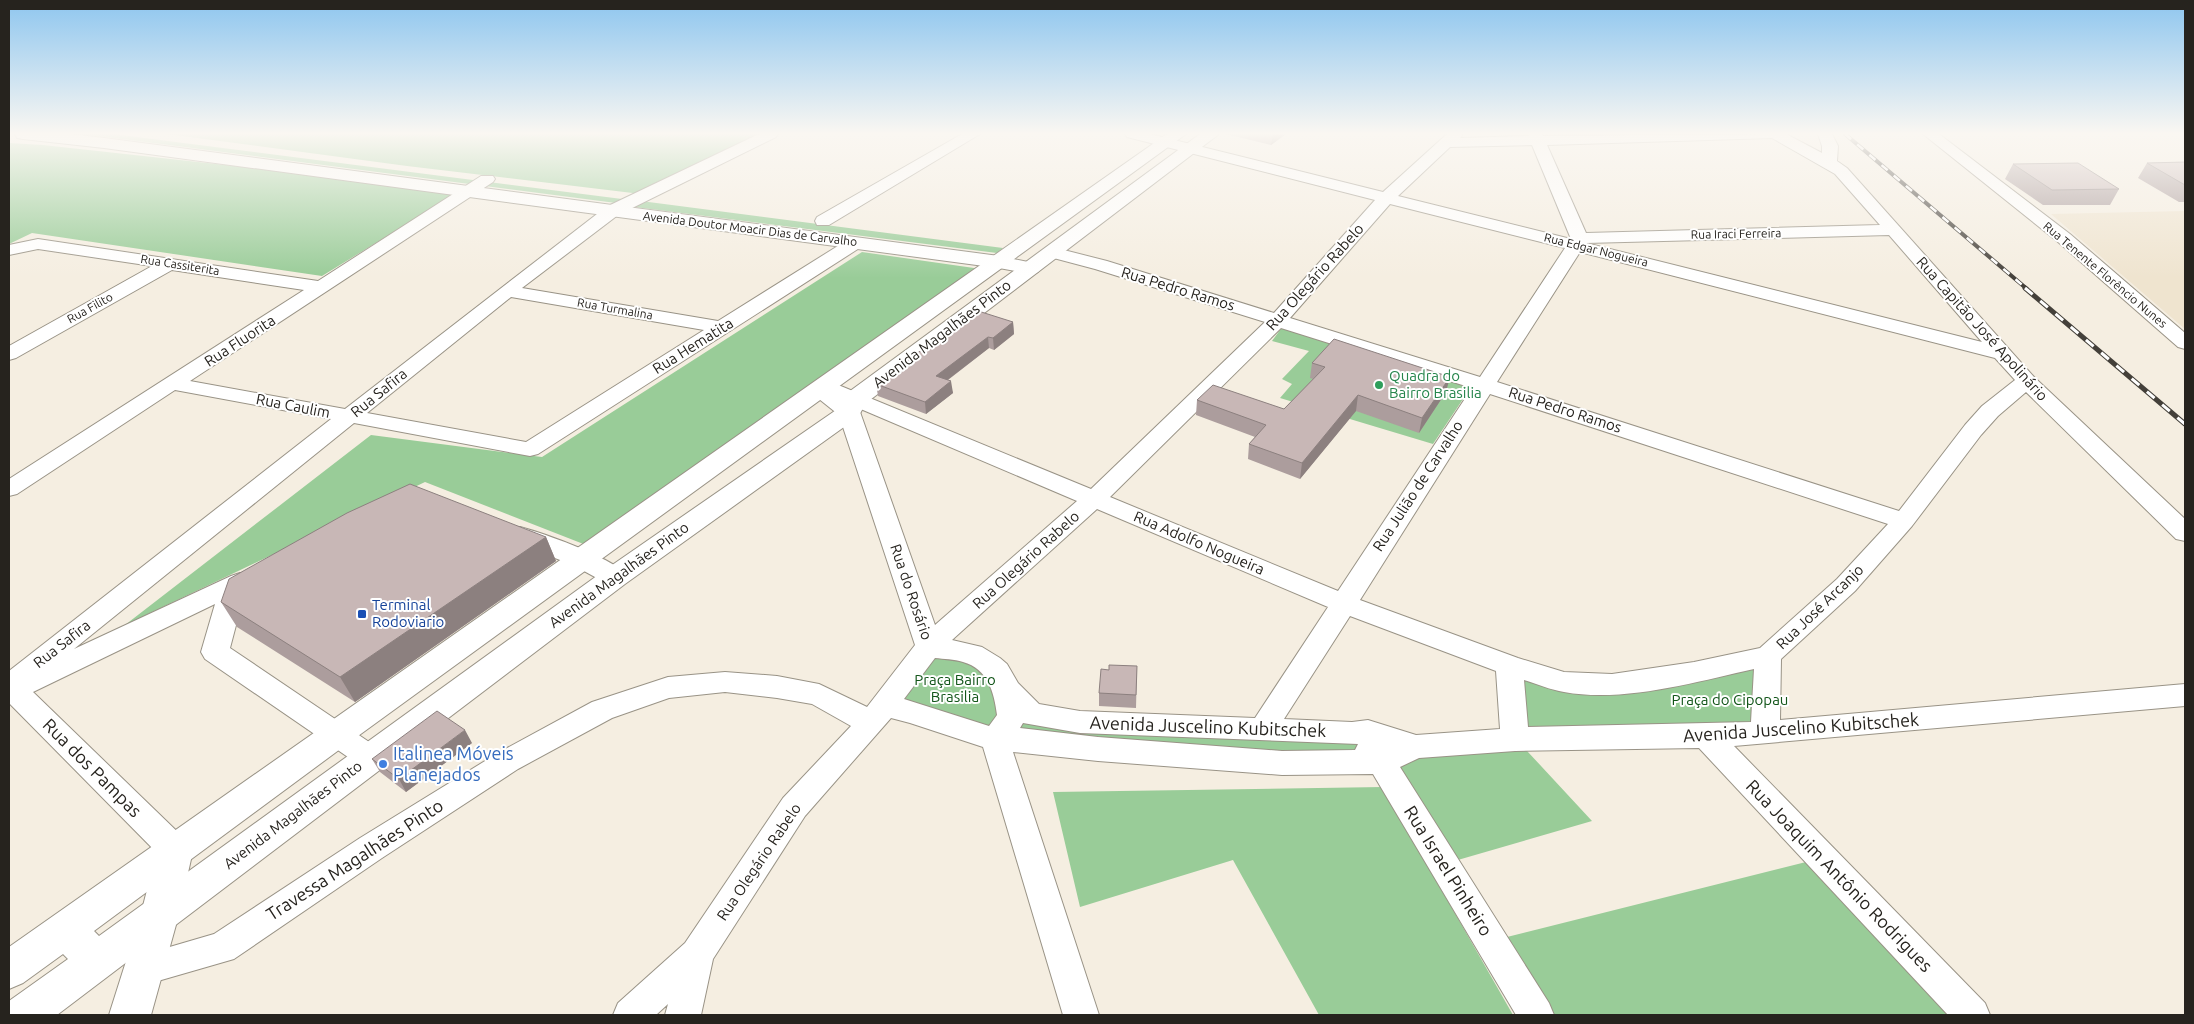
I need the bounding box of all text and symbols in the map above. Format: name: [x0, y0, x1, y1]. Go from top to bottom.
street label: Avenida Doutor Moacir Dias de Carvalho: [642, 209, 858, 248]
street label: Rua Tenente Florêncio Nunes: [2041, 219, 2170, 330]
street label: Rua Olegário Rabelo: [1262, 220, 1367, 333]
street label: Rua Iraci Ferreira: [1691, 226, 1781, 241]
street label: Rua Edgar Nogueira: [1543, 230, 1650, 269]
street label: Rua Cassiterita: [140, 252, 220, 277]
street label: Rua Capitão José Apolinário: [1913, 253, 2052, 404]
street label: Rua Pedro Ramos: [1119, 263, 1237, 314]
street label: Avenida Magalhães Pinto: [869, 276, 1014, 391]
street label: Rua Filito: [65, 290, 115, 325]
street label: Rua Turmalina: [576, 295, 654, 322]
street label: Rua Fluorita: [201, 311, 278, 370]
street label: Rua Hematita: [649, 314, 736, 377]
street label: Rua Safira: [347, 365, 410, 420]
place label: Quadra do Bairro Brasilia: [1389, 367, 1482, 401]
marker: Quadra do Bairro Brasilia: [1373, 379, 1385, 391]
street label: Rua Pedro Ramos: [1506, 383, 1624, 436]
street label: Rua Caulim: [255, 390, 332, 421]
street label: Rua Julião de Carvalho: [1369, 417, 1466, 554]
street label: Rua Olegário Rabelo: [969, 507, 1082, 612]
street label: Rua Adolfo Nogueira: [1131, 507, 1267, 578]
street label: Avenida Magalhães Pinto: [546, 518, 692, 631]
street label: Rua do Rosário: [887, 542, 936, 642]
street label: Rua José Arcanjo: [1773, 561, 1867, 653]
place label: Terminal Rodoviario: [372, 596, 444, 630]
marker: Terminal Rodoviario: [356, 608, 368, 620]
street label: Rua Safira: [30, 616, 93, 671]
park label: Praça Bairro Brasilia: [914, 671, 996, 705]
park label: Praça do Cipopau: [1672, 691, 1788, 708]
street label: Avenida Juscelino Kubitschek: [1682, 709, 1920, 745]
street label: Avenida Juscelino Kubitschek: [1089, 712, 1327, 740]
street label: Rua dos Pampas: [39, 714, 146, 821]
place label: Italinea Móveis Planejados: [393, 743, 514, 784]
street label: Avenida Magalhães Pinto: [220, 757, 365, 872]
marker: Italinea Móveis Planejados: [377, 758, 389, 770]
street label: Rua Joaquim Antônio Rodrigues: [1743, 775, 1937, 976]
street label: Travessa Magalhães Pinto: [262, 794, 447, 924]
street label: Rua Olegário Rabelo: [713, 800, 804, 924]
street label: Rua Israel Pinheiro: [1401, 802, 1497, 939]

